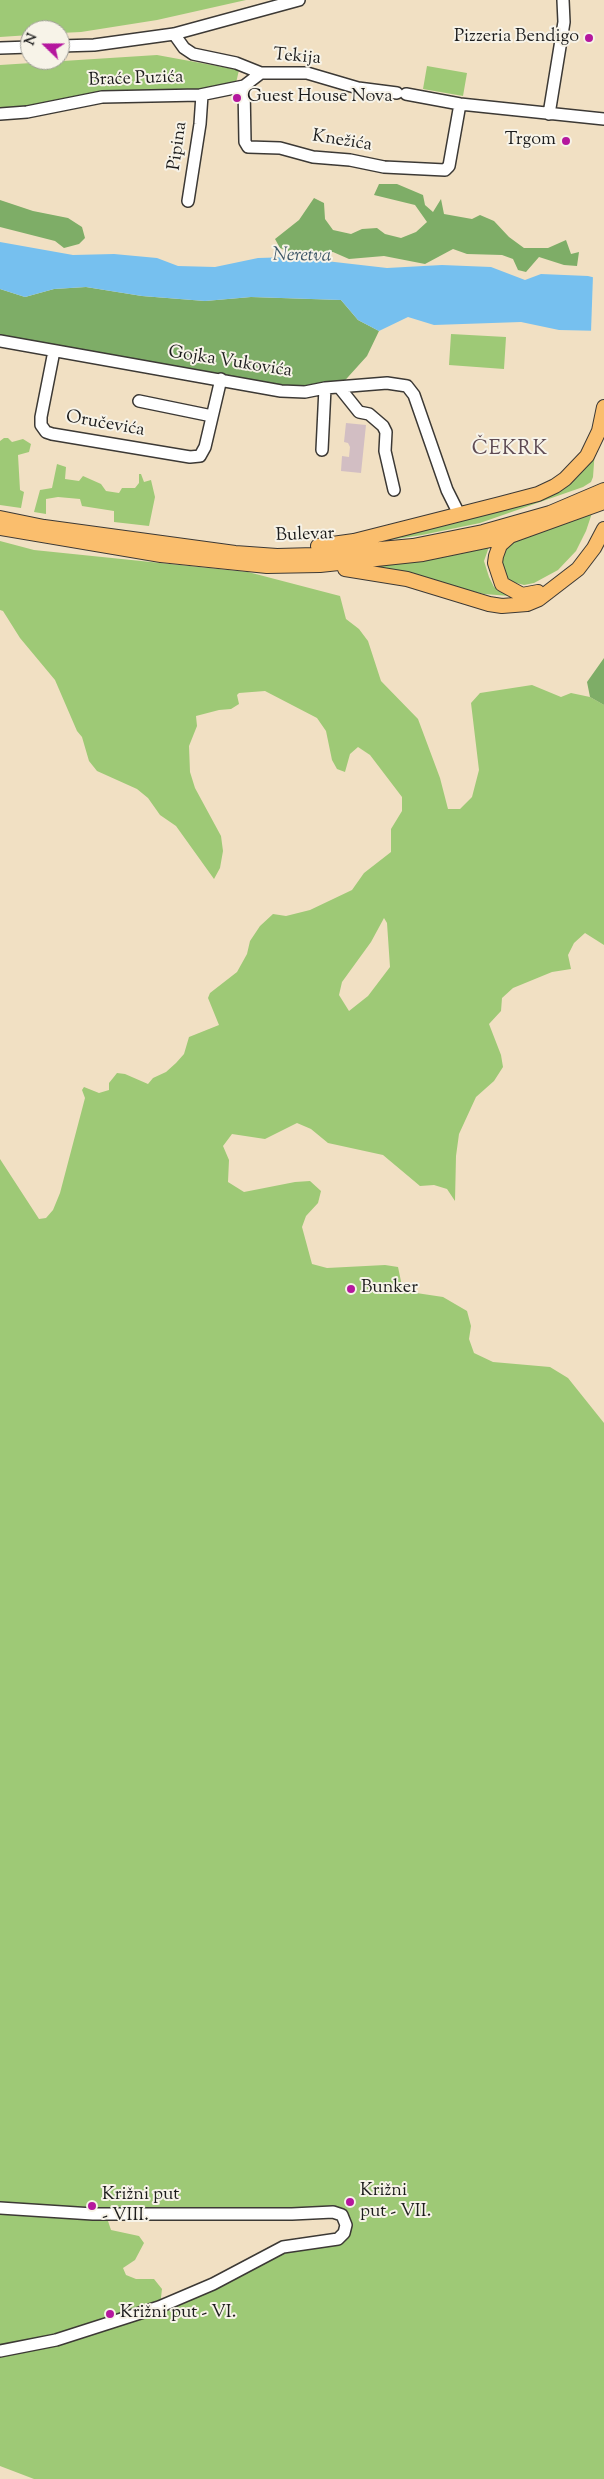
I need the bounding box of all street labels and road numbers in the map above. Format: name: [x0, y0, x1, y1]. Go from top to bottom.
street label: Tekija: [272, 45, 322, 71]
street label: Braće Puzića: [88, 68, 184, 92]
street label: Pipina: [165, 120, 193, 172]
street label: Knežića: [311, 127, 373, 157]
street label: Gojka Vukovića: [167, 343, 293, 383]
street label: Oručevića: [64, 407, 146, 443]
street label: Bulevar: [275, 524, 335, 548]

